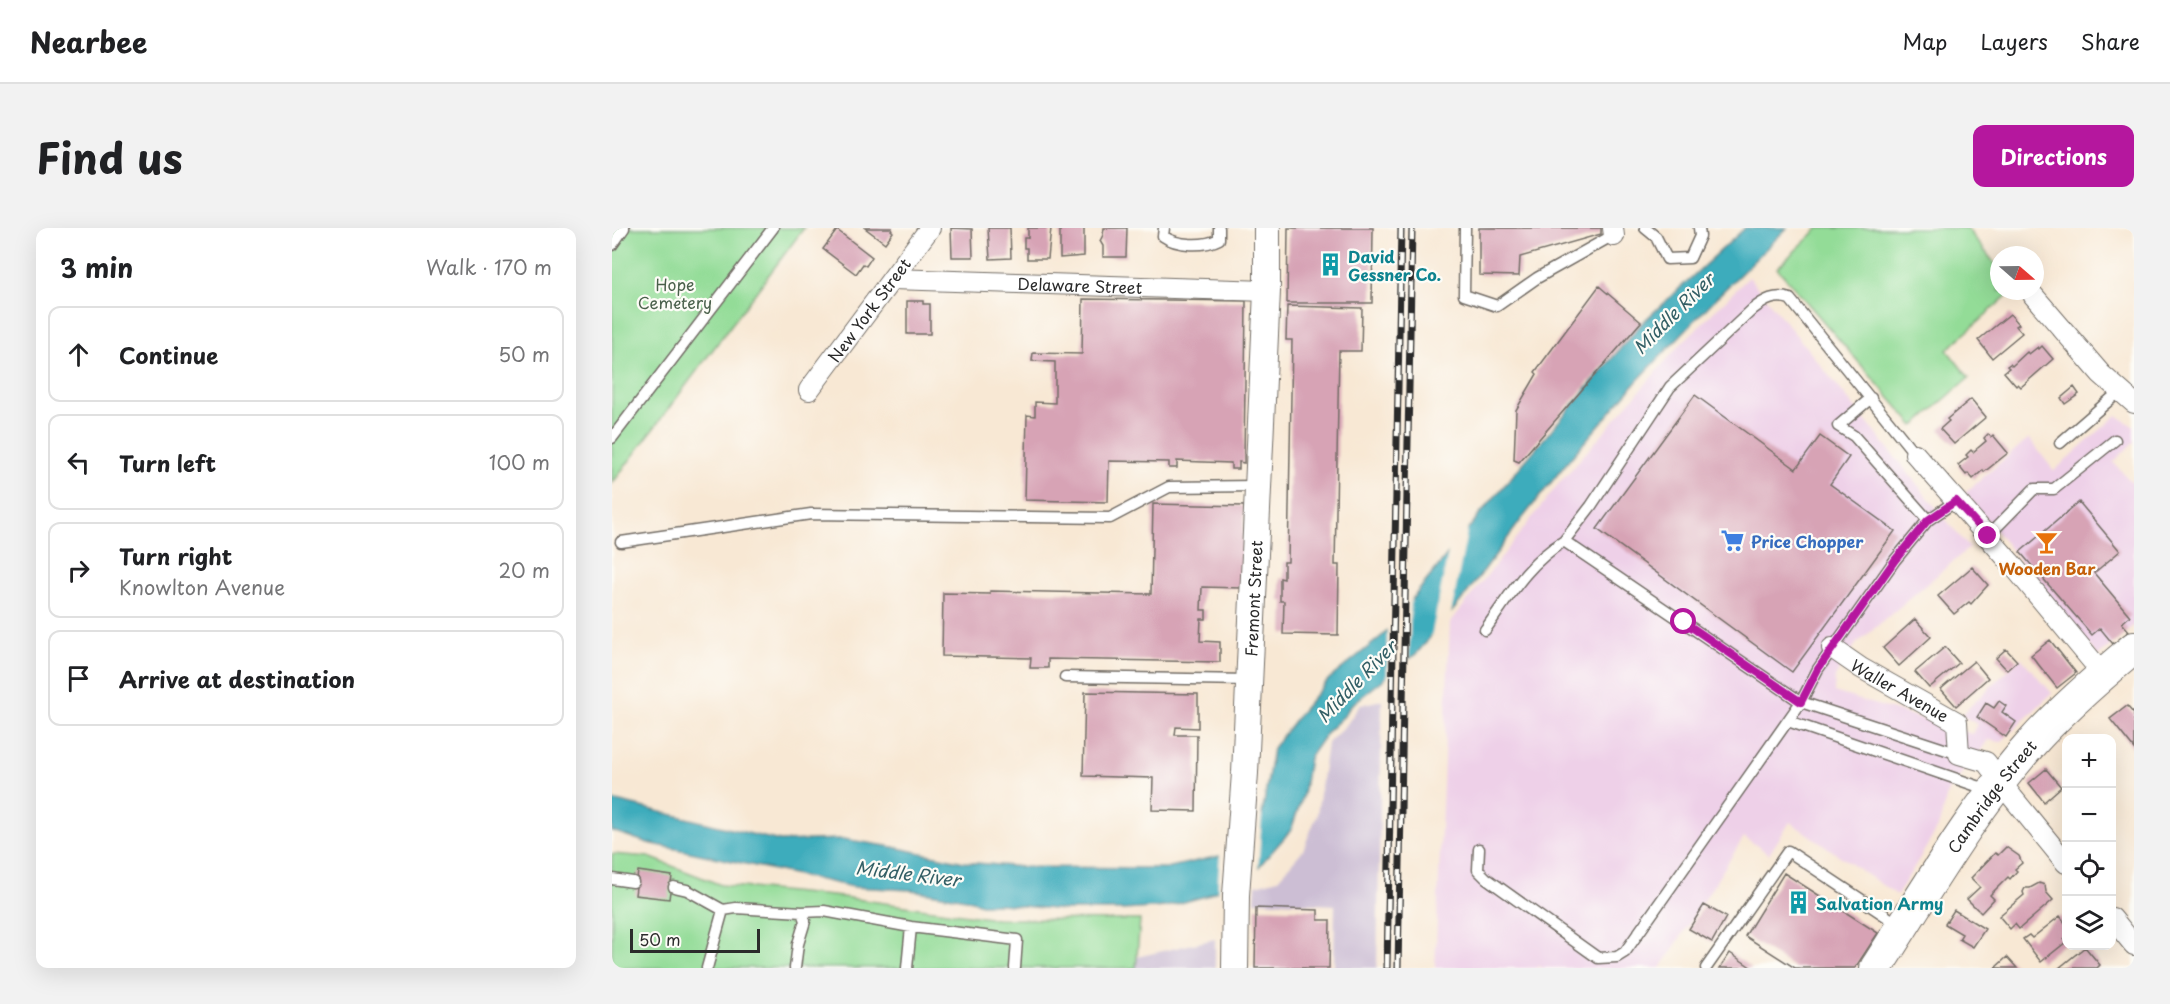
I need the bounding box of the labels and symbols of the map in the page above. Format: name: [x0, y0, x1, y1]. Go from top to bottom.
place label: David Gessner Co.: [1348, 244, 1441, 286]
north arrow: [1990, 246, 2044, 300]
street label: New York Street: [822, 252, 916, 367]
building icon: David Gessner Co.: [1317, 252, 1343, 278]
water label: Middle River: [1626, 264, 1722, 360]
street label: Delaware Street: [1017, 271, 1143, 299]
park label: Hope Cemetery: [638, 272, 712, 314]
route end: [1974, 522, 2000, 548]
supermarket icon: Price Chopper: [1720, 528, 1746, 554]
place label: Price Chopper: [1751, 529, 1864, 553]
bar icon: Wooden Bar: [2034, 530, 2060, 556]
street label: Fremont Street: [1238, 540, 1268, 657]
place label: Wooden Bar: [1998, 556, 2096, 580]
route start: [1670, 608, 1696, 634]
water label: Middle River: [1310, 632, 1404, 728]
street label: Waller Avenue: [1846, 653, 1954, 727]
street label: Cambridge Street: [1941, 734, 2042, 858]
water label: Middle River: [854, 853, 965, 893]
building icon: Salvation Army: [1785, 890, 1811, 916]
place label: Salvation Army: [1816, 891, 1943, 915]
scale bar: [630, 926, 760, 954]

